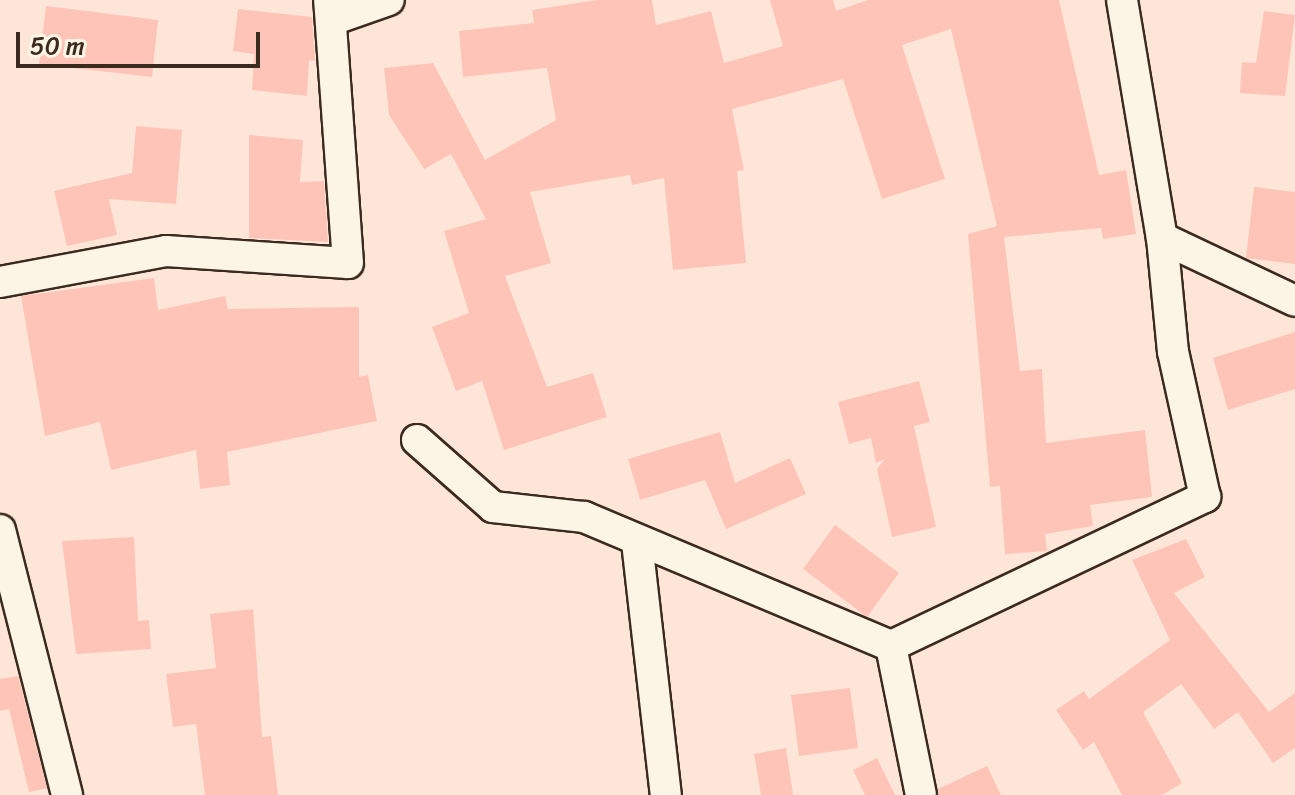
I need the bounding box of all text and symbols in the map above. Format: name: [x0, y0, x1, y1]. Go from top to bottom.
scale bar: [20, 16, 264, 66]
text: 50 m: [30, 25, 85, 67]

